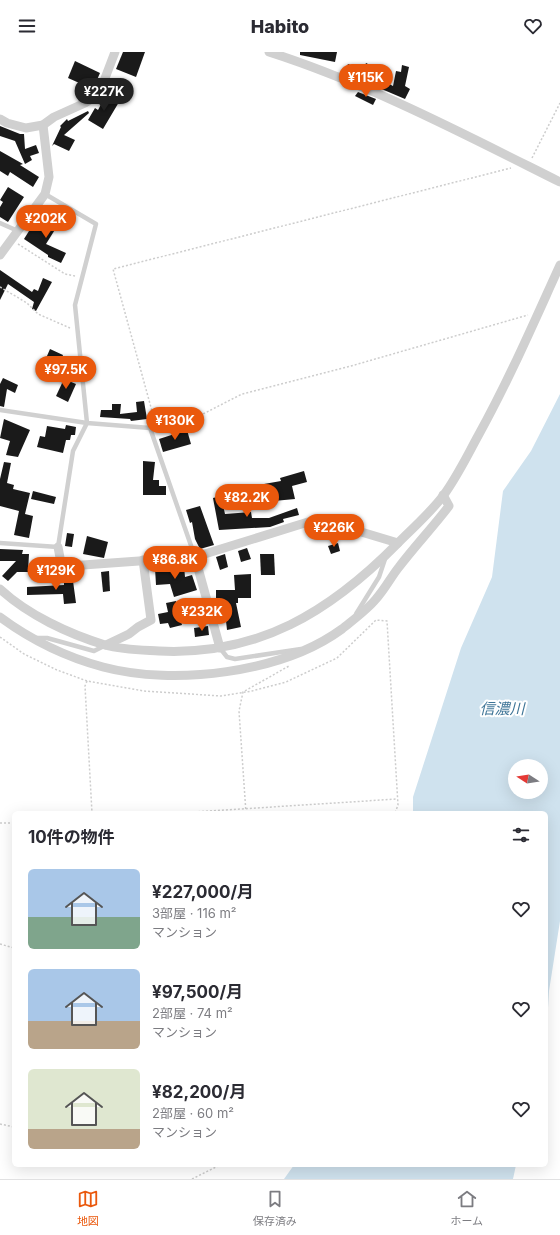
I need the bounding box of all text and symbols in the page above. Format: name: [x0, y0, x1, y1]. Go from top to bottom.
icon: menu: [16, 15, 38, 37]
icon: heart: [522, 15, 544, 37]
text: Habito: [251, 16, 309, 37]
pin: ¥115K: [338, 64, 394, 98]
text: ¥115K: [348, 69, 384, 85]
pin: ¥227K: [76, 78, 132, 112]
text: ¥227K: [84, 83, 124, 99]
pin: ¥202K: [18, 205, 74, 239]
text: ¥202K: [25, 210, 67, 226]
pin: ¥97.5K: [33, 356, 99, 390]
text: ¥97.5K: [44, 361, 88, 377]
pin: ¥130K: [147, 407, 203, 441]
text: ¥130K: [155, 412, 195, 428]
pin: ¥82.2K: [214, 484, 280, 518]
text: ¥82.2K: [224, 489, 270, 505]
pin: ¥226K: [306, 514, 362, 548]
text: ¥226K: [313, 519, 355, 535]
pin: ¥86.8K: [142, 546, 208, 580]
text: ¥86.8K: [152, 551, 198, 567]
pin: ¥129K: [28, 557, 84, 591]
text: ¥129K: [37, 562, 76, 578]
pin: ¥232K: [174, 598, 230, 632]
text: ¥232K: [181, 603, 223, 619]
water label: 信濃川: [479, 699, 526, 718]
north arrow: [508, 759, 548, 799]
map controls: [508, 759, 548, 799]
icon: filters: [510, 824, 532, 846]
text: 10件の物件: [28, 827, 115, 847]
text: ¥227,000/月: [152, 882, 254, 902]
icon: home: [60, 885, 108, 933]
icon: heart: [510, 898, 532, 920]
text: 3部屋 · 116 m²: [152, 905, 237, 921]
text: マンション: [152, 924, 217, 940]
text: ¥97,500/月: [152, 982, 243, 1002]
icon: home: [60, 985, 108, 1033]
icon: heart: [510, 998, 532, 1020]
text: 2部屋 · 74 m²: [152, 1005, 233, 1021]
text: マンション: [152, 1024, 217, 1040]
text: ¥82,200/月: [152, 1082, 246, 1102]
icon: home: [60, 1085, 108, 1133]
icon: heart: [510, 1098, 532, 1120]
text: 2部屋 · 60 m²: [152, 1105, 234, 1121]
text: マンション: [152, 1124, 217, 1140]
tab: 地図: [77, 1188, 99, 1228]
tab: 保存済み: [253, 1188, 297, 1228]
tab: ホーム: [450, 1188, 483, 1228]

